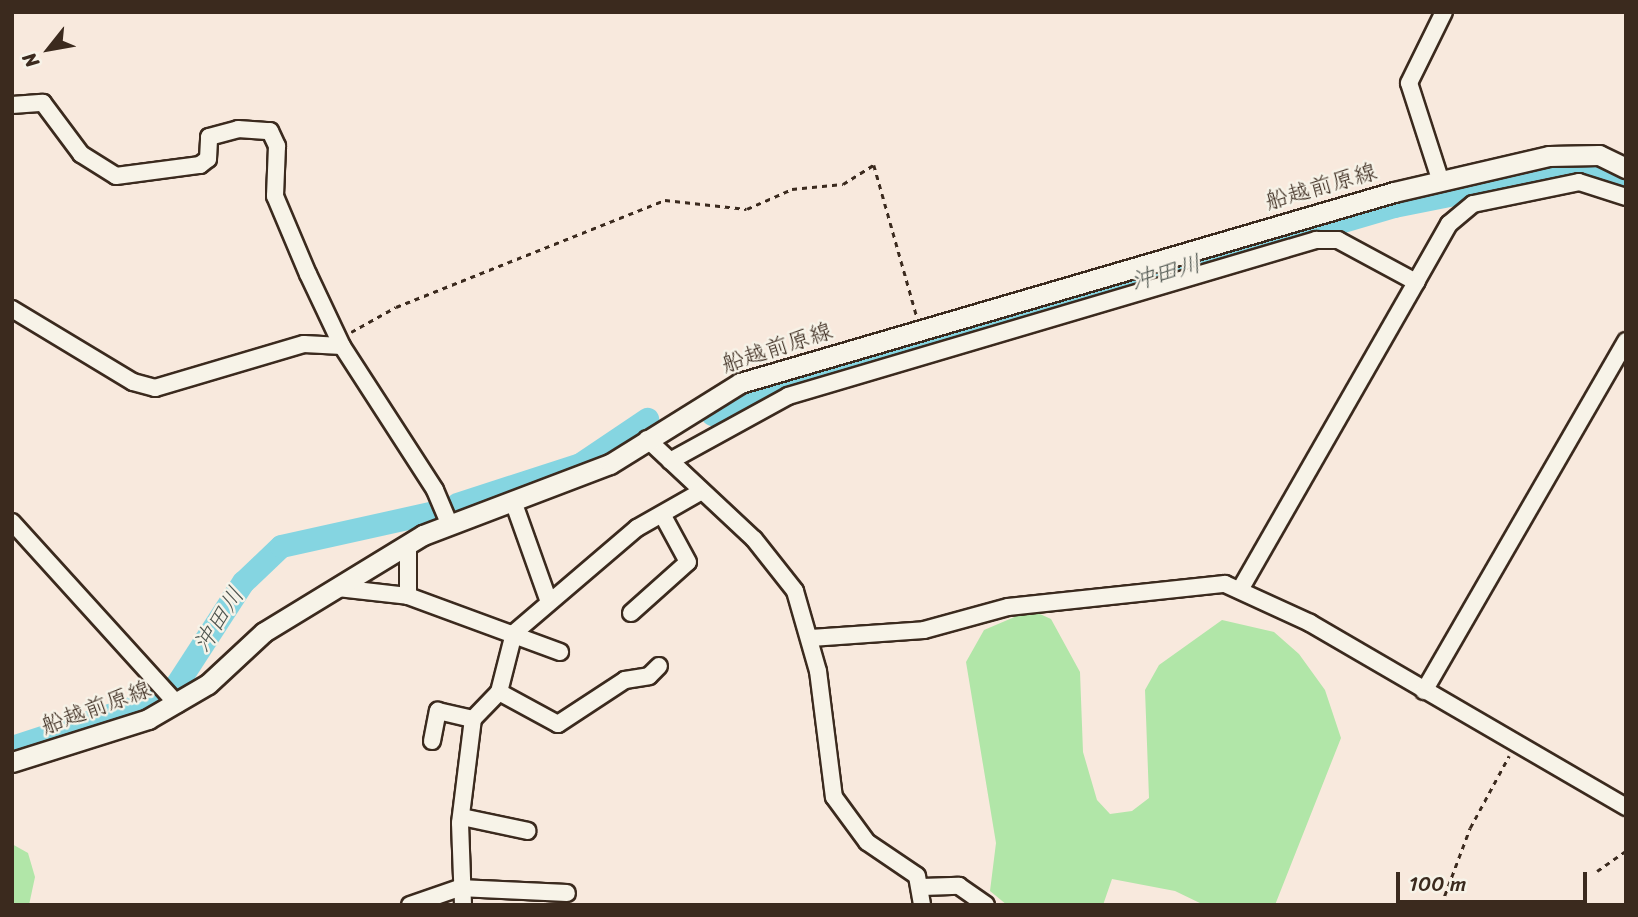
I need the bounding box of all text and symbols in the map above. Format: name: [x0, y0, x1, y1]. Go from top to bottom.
north arrow: [14, 14, 84, 84]
text: N: [13, 46, 48, 74]
street label: 船越前原線: [1262, 158, 1380, 216]
water label: 沖田川: [1127, 249, 1205, 297]
street label: 船越前原線: [718, 317, 836, 379]
water label: 沖田川: [187, 582, 251, 658]
street label: 船越前原線: [37, 675, 155, 741]
scale bar: [1400, 858, 1591, 902]
text: 100 m: [1409, 865, 1466, 903]

